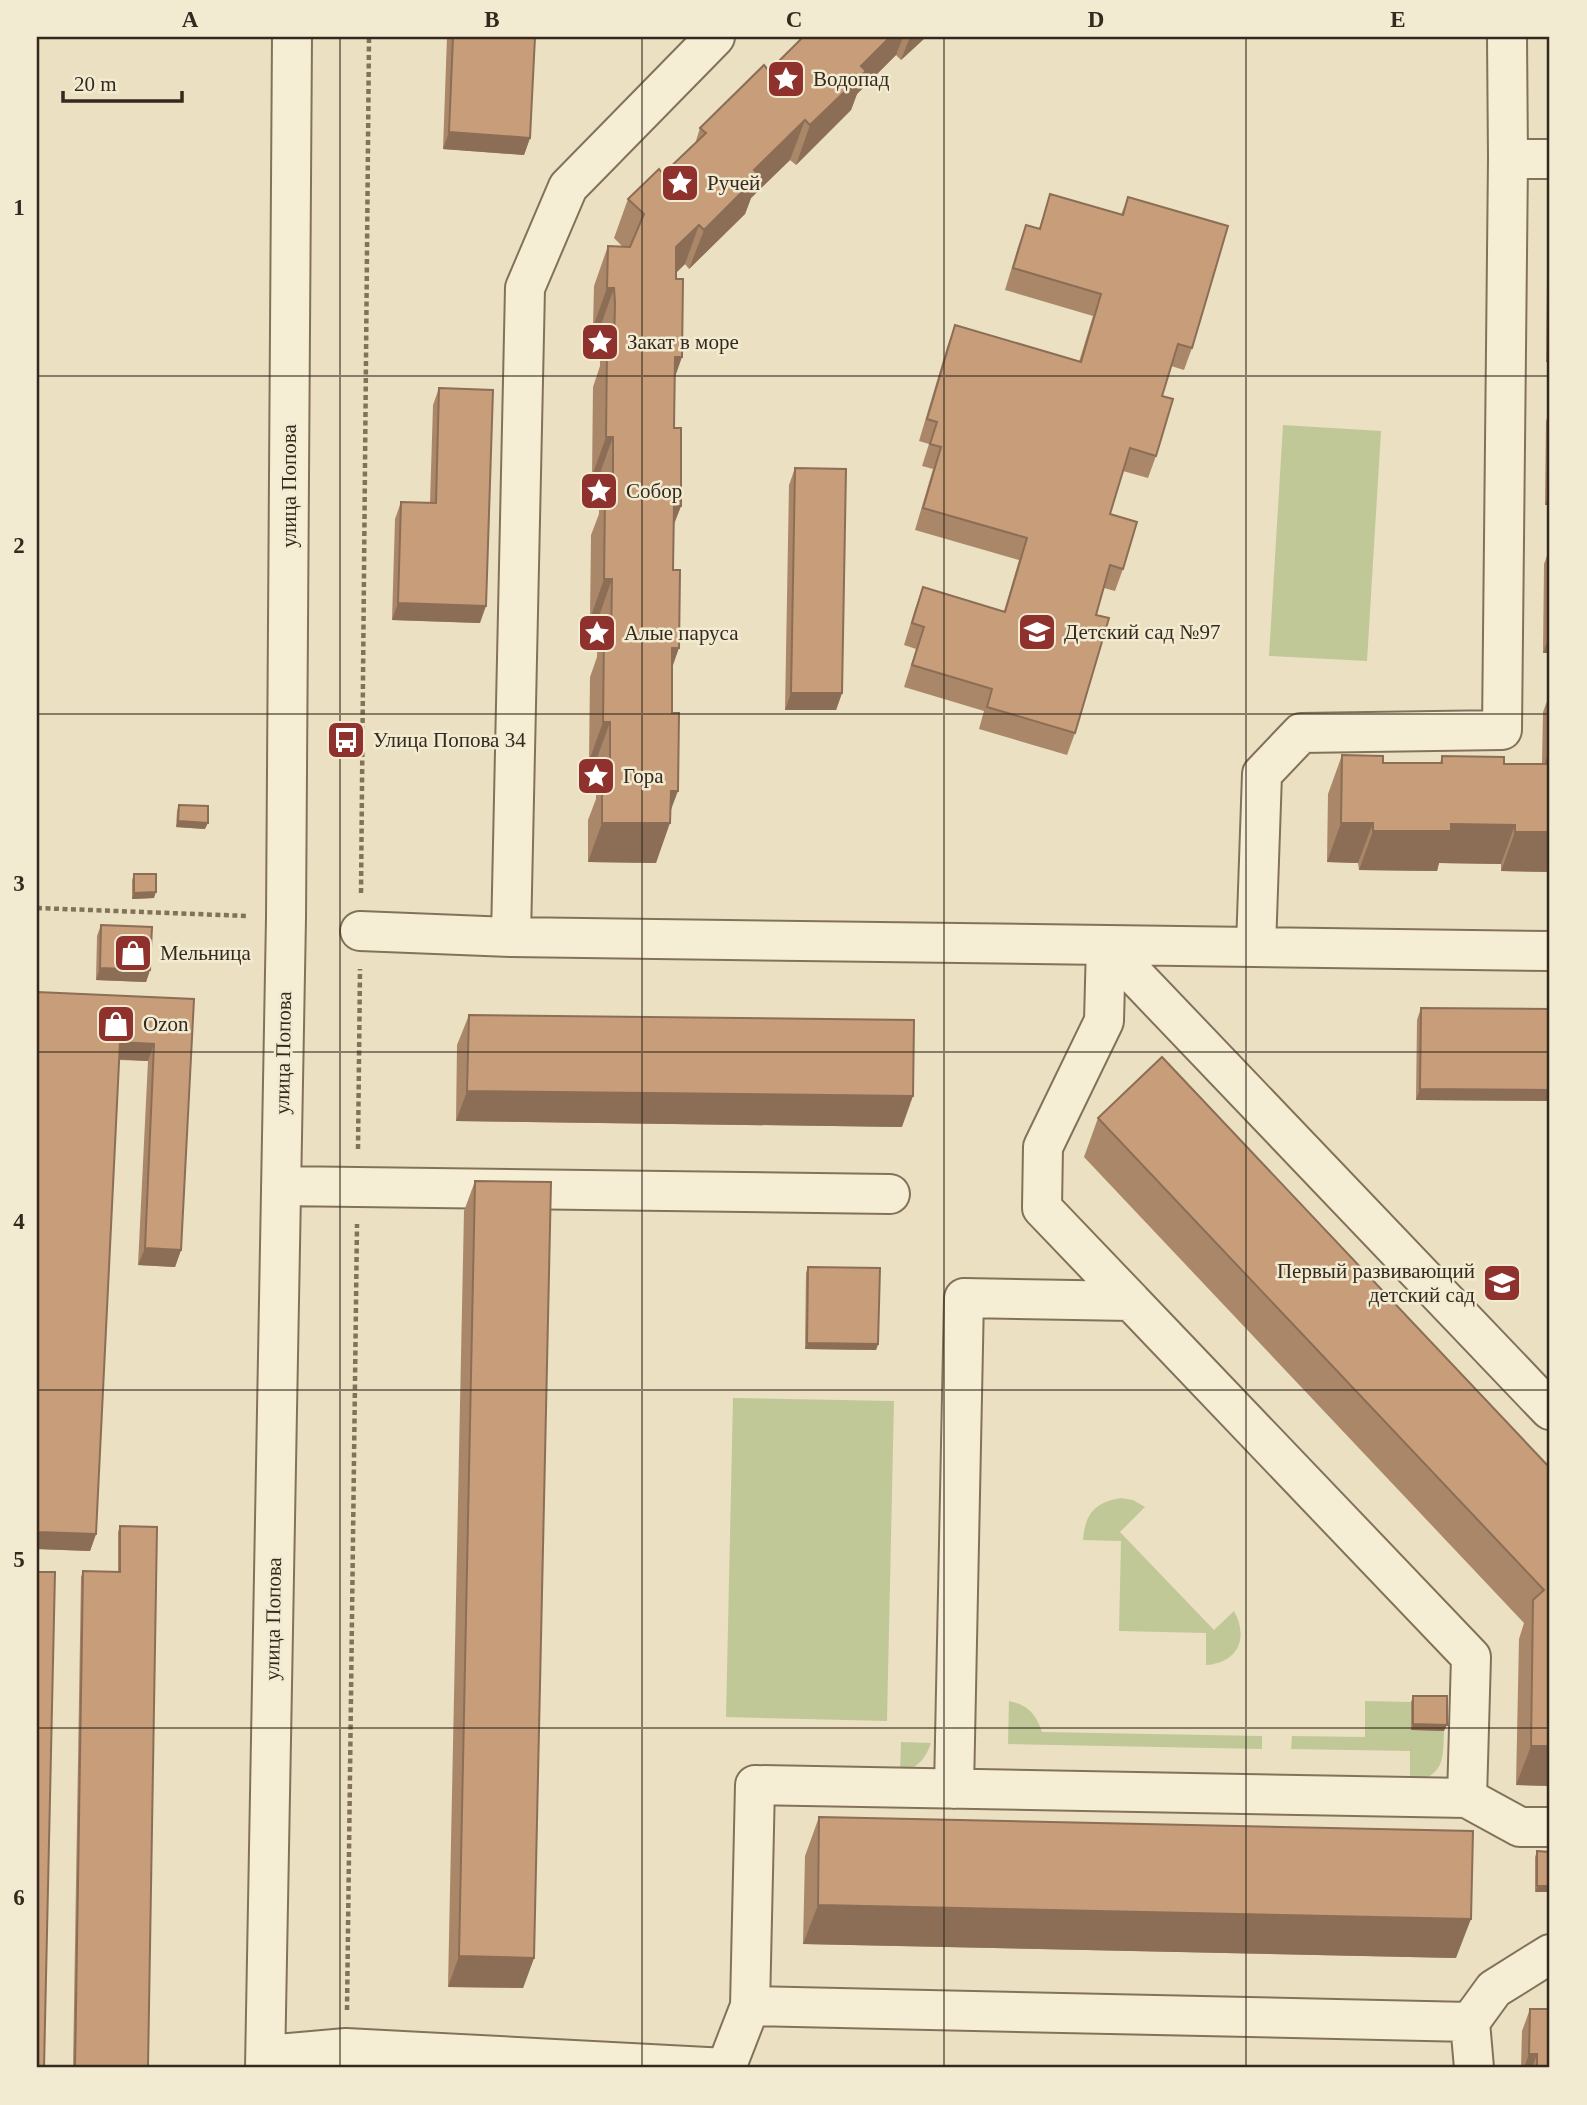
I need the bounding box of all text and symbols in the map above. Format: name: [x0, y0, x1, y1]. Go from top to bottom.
text: A: [182, 7, 199, 32]
text: B: [484, 7, 500, 32]
text: C: [786, 7, 802, 32]
text: D: [1088, 7, 1104, 32]
text: E: [1390, 7, 1406, 32]
place icon: Водопад: [765, 58, 807, 100]
scale bar: [63, 60, 182, 104]
place label: Водопад: [813, 67, 890, 91]
text: 20 m: [74, 72, 117, 96]
place icon: Ручей: [659, 162, 701, 204]
place label: Ручей: [707, 171, 760, 195]
text: 1: [13, 195, 25, 220]
place icon: Закат в море: [579, 321, 621, 363]
place label: Закат в море: [627, 330, 739, 354]
street label: улица Попова: [277, 424, 301, 548]
place icon: Собор: [578, 470, 620, 512]
place label: Собор: [626, 479, 682, 503]
text: 2: [13, 533, 25, 558]
school or university icon: Детский сад №97: [1016, 611, 1058, 653]
place icon: Алые паруса: [576, 612, 618, 654]
place label: Детский сад №97: [1064, 620, 1220, 644]
place label: Алые паруса: [624, 621, 739, 645]
bus stop icon: Улица Попова 34: [325, 719, 367, 761]
place label: Улица Попова 34: [373, 728, 526, 752]
place icon: Гора: [575, 755, 617, 797]
place label: Гора: [623, 764, 664, 788]
text: 3: [13, 871, 25, 896]
shop icon: Мельница: [112, 932, 154, 974]
place label: Мельница: [160, 941, 251, 965]
street label: улица Попова: [270, 990, 296, 1115]
shop icon: Ozon: [95, 1003, 137, 1045]
place label: Ozon: [143, 1012, 189, 1036]
text: 4: [13, 1209, 25, 1234]
place label: Первый развивающий детский сад: [1277, 1259, 1475, 1307]
school or university icon: Первый развивающий детский сад: [1481, 1262, 1523, 1304]
text: 5: [13, 1547, 25, 1572]
street label: улица Попова: [260, 1556, 286, 1681]
text: 6: [13, 1885, 25, 1910]

